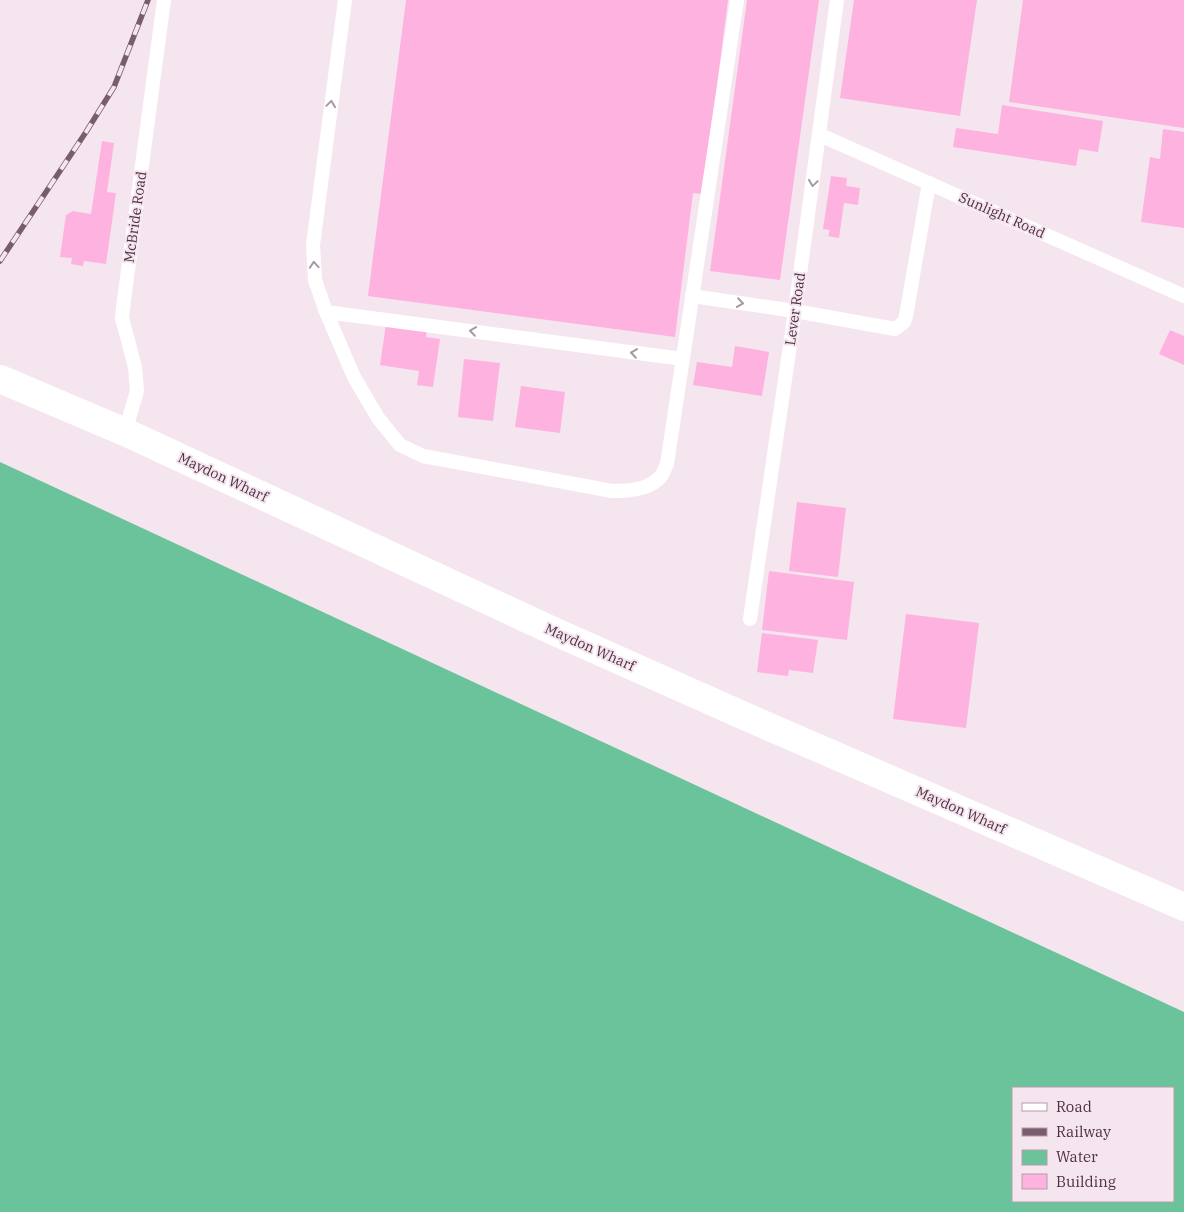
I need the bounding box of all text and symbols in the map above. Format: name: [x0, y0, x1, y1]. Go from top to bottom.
one-way arrow: [325, 100, 336, 108]
street label: McBride Road: [120, 170, 150, 264]
one-way arrow: [808, 180, 819, 188]
street label: Sunlight Road: [956, 188, 1048, 242]
one-way arrow: [308, 261, 319, 269]
street label: Lever Road: [781, 271, 809, 347]
one-way arrow: [737, 297, 745, 308]
one-way arrow: [469, 326, 477, 337]
one-way arrow: [630, 348, 639, 358]
street label: Maydon Wharf: [175, 448, 272, 506]
street label: Maydon Wharf: [542, 619, 639, 675]
street label: Maydon Wharf: [913, 782, 1010, 838]
legend: [1012, 1087, 1174, 1202]
text: Road: [1056, 1097, 1092, 1116]
text: Railway: [1056, 1122, 1111, 1141]
text: Water: [1056, 1147, 1098, 1166]
text: Building: [1056, 1172, 1116, 1191]

